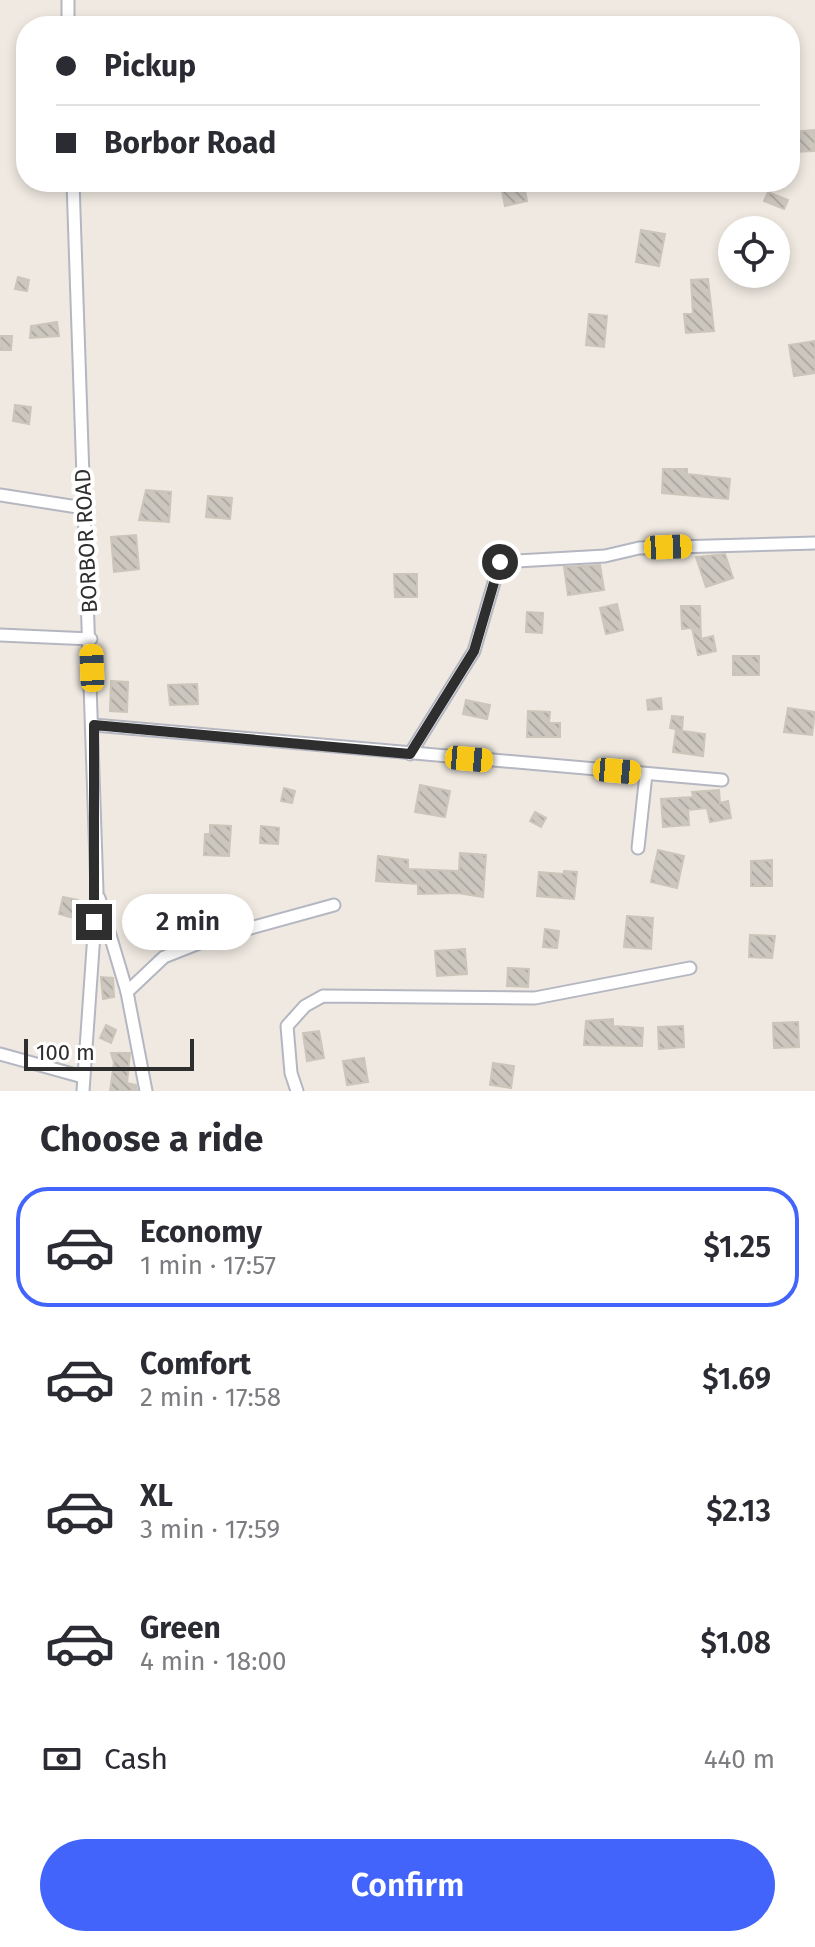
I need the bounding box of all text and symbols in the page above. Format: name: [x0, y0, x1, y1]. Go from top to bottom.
text: Pickup: [104, 48, 196, 84]
text: Borbor Road: [104, 125, 276, 161]
map controls: [718, 216, 790, 288]
button: locate: [718, 216, 790, 288]
street label: BORBOR ROAD: [69, 468, 103, 614]
car: [644, 534, 692, 560]
route start: [482, 544, 518, 580]
car: [79, 644, 105, 692]
car: [444, 745, 494, 773]
car: [592, 757, 642, 785]
callout: 2 min: [122, 894, 254, 950]
route end: [76, 904, 112, 940]
text: 2 min: [156, 906, 220, 937]
scale bar: [24, 1035, 194, 1071]
text: 100 m: [36, 1039, 95, 1066]
text: Choose a ride: [40, 1117, 263, 1161]
icon: car: [44, 1211, 116, 1283]
text: Economy: [140, 1214, 262, 1250]
text: $1.25: [704, 1229, 771, 1265]
text: 1 min · 17:57: [140, 1250, 276, 1281]
icon: car: [44, 1343, 116, 1415]
text: Comfort: [140, 1346, 251, 1382]
text: $1.69: [702, 1361, 771, 1397]
text: 2 min · 17:58: [140, 1382, 281, 1413]
icon: car: [44, 1475, 116, 1547]
text: XL: [140, 1478, 173, 1514]
text: $2.13: [706, 1493, 771, 1529]
text: 3 min · 17:59: [140, 1514, 280, 1545]
icon: car: [44, 1607, 116, 1679]
text: Green: [140, 1610, 221, 1646]
text: $1.08: [701, 1625, 771, 1661]
text: 4 min · 18:00: [140, 1646, 286, 1677]
icon: cash: [40, 1737, 84, 1781]
text: Cash: [104, 1741, 168, 1777]
text: 440 m: [704, 1744, 775, 1775]
button: Confirm: [40, 1839, 775, 1931]

